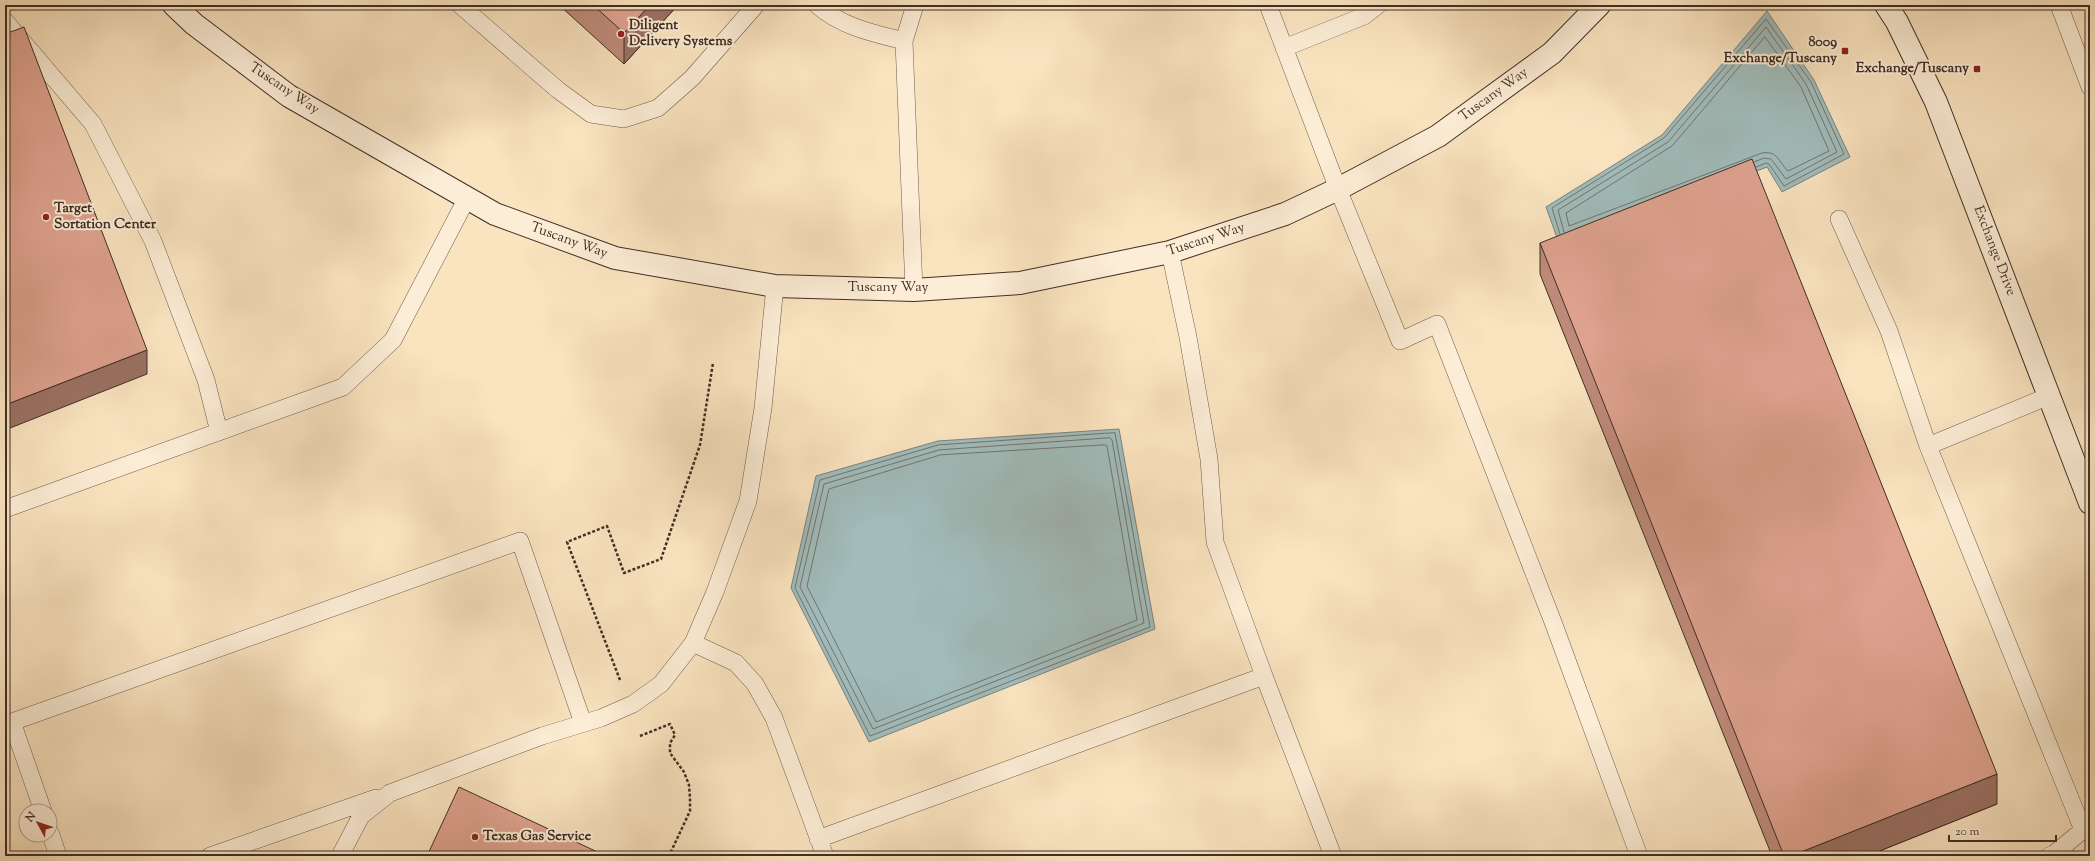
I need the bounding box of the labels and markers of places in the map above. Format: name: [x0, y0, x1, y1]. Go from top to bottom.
place label: Diligent Delivery Systems: [629, 16, 733, 52]
marker: Diligent Delivery Systems: [616, 29, 626, 39]
place label: 8009 Exchange/Tuscany: [1724, 33, 1837, 69]
marker: 8009 Exchange/Tuscany: [1840, 46, 1850, 56]
place label: Exchange/Tuscany: [1856, 59, 1969, 79]
marker: Exchange/Tuscany: [1972, 64, 1982, 74]
place label: Target Sortation Center: [54, 199, 157, 235]
marker: Target Sortation Center: [41, 212, 51, 222]
place label: Texas Gas Service: [483, 827, 592, 847]
marker: Texas Gas Service: [470, 832, 480, 842]

